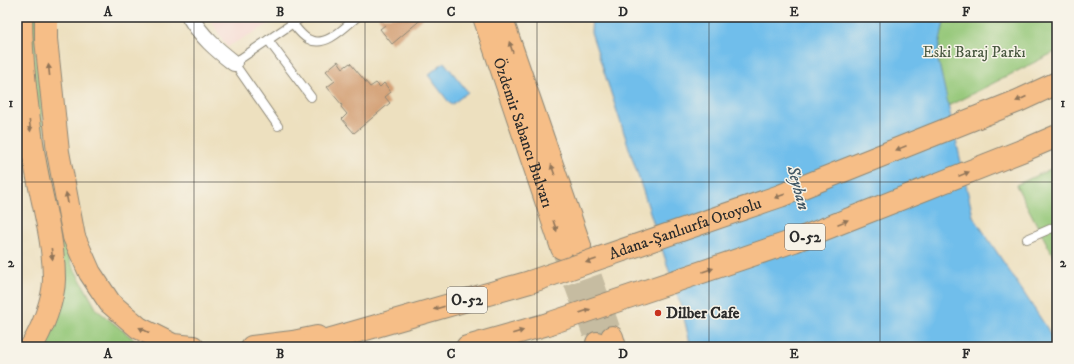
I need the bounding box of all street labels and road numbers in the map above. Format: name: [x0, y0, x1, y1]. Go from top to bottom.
street label: Özdemir Sabancı Bulvarı: [488, 55, 558, 210]
street label: Adana-Şanlıurfa Otoyolu: [606, 193, 764, 264]
road number: O-52: [785, 224, 825, 250]
road number: O-52: [447, 287, 487, 313]

